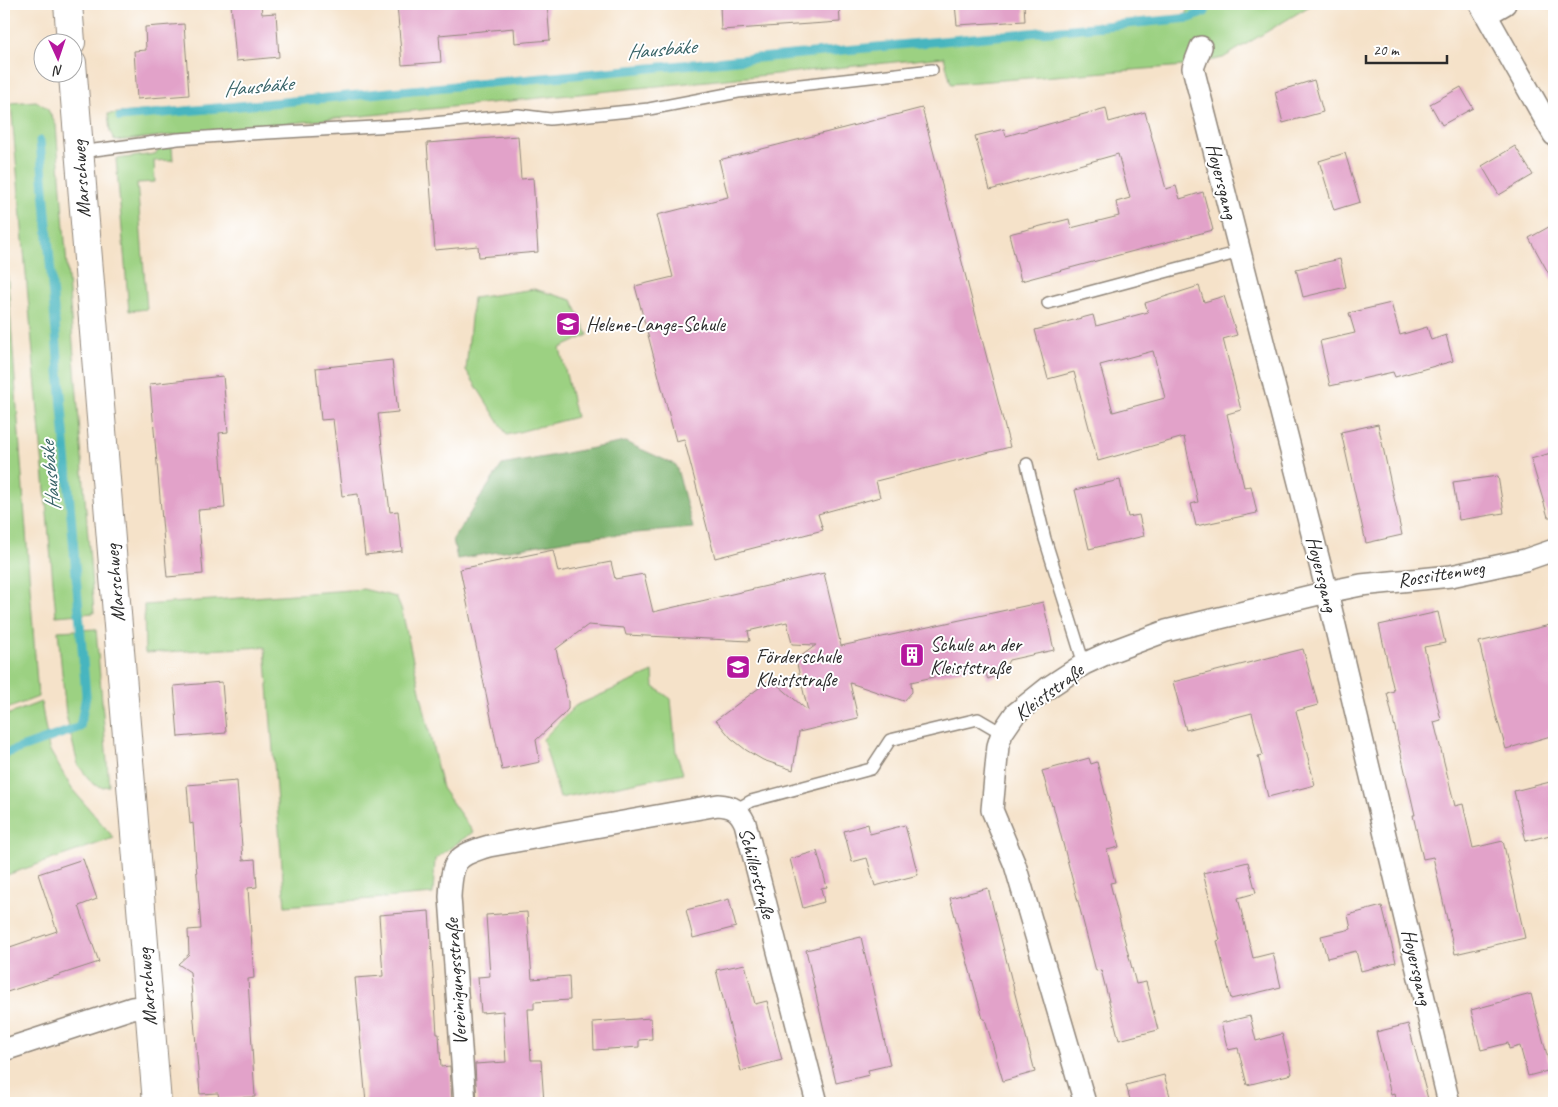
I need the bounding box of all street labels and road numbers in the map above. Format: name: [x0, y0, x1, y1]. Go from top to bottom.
street label: Marschweg: [66, 137, 96, 219]
street label: Hoyersgang: [1201, 141, 1244, 223]
street label: Hoyersgang: [1301, 534, 1344, 616]
street label: Marschweg: [99, 541, 131, 623]
street label: Rossittenweg: [1396, 555, 1487, 593]
street label: Kleiststraße: [1009, 657, 1090, 726]
street label: Schillerstraße: [733, 825, 781, 923]
street label: Vereinigungsstraße: [439, 916, 473, 1046]
street label: Hoyersgang: [1396, 927, 1438, 1009]
street label: Marschweg: [131, 945, 163, 1027]

